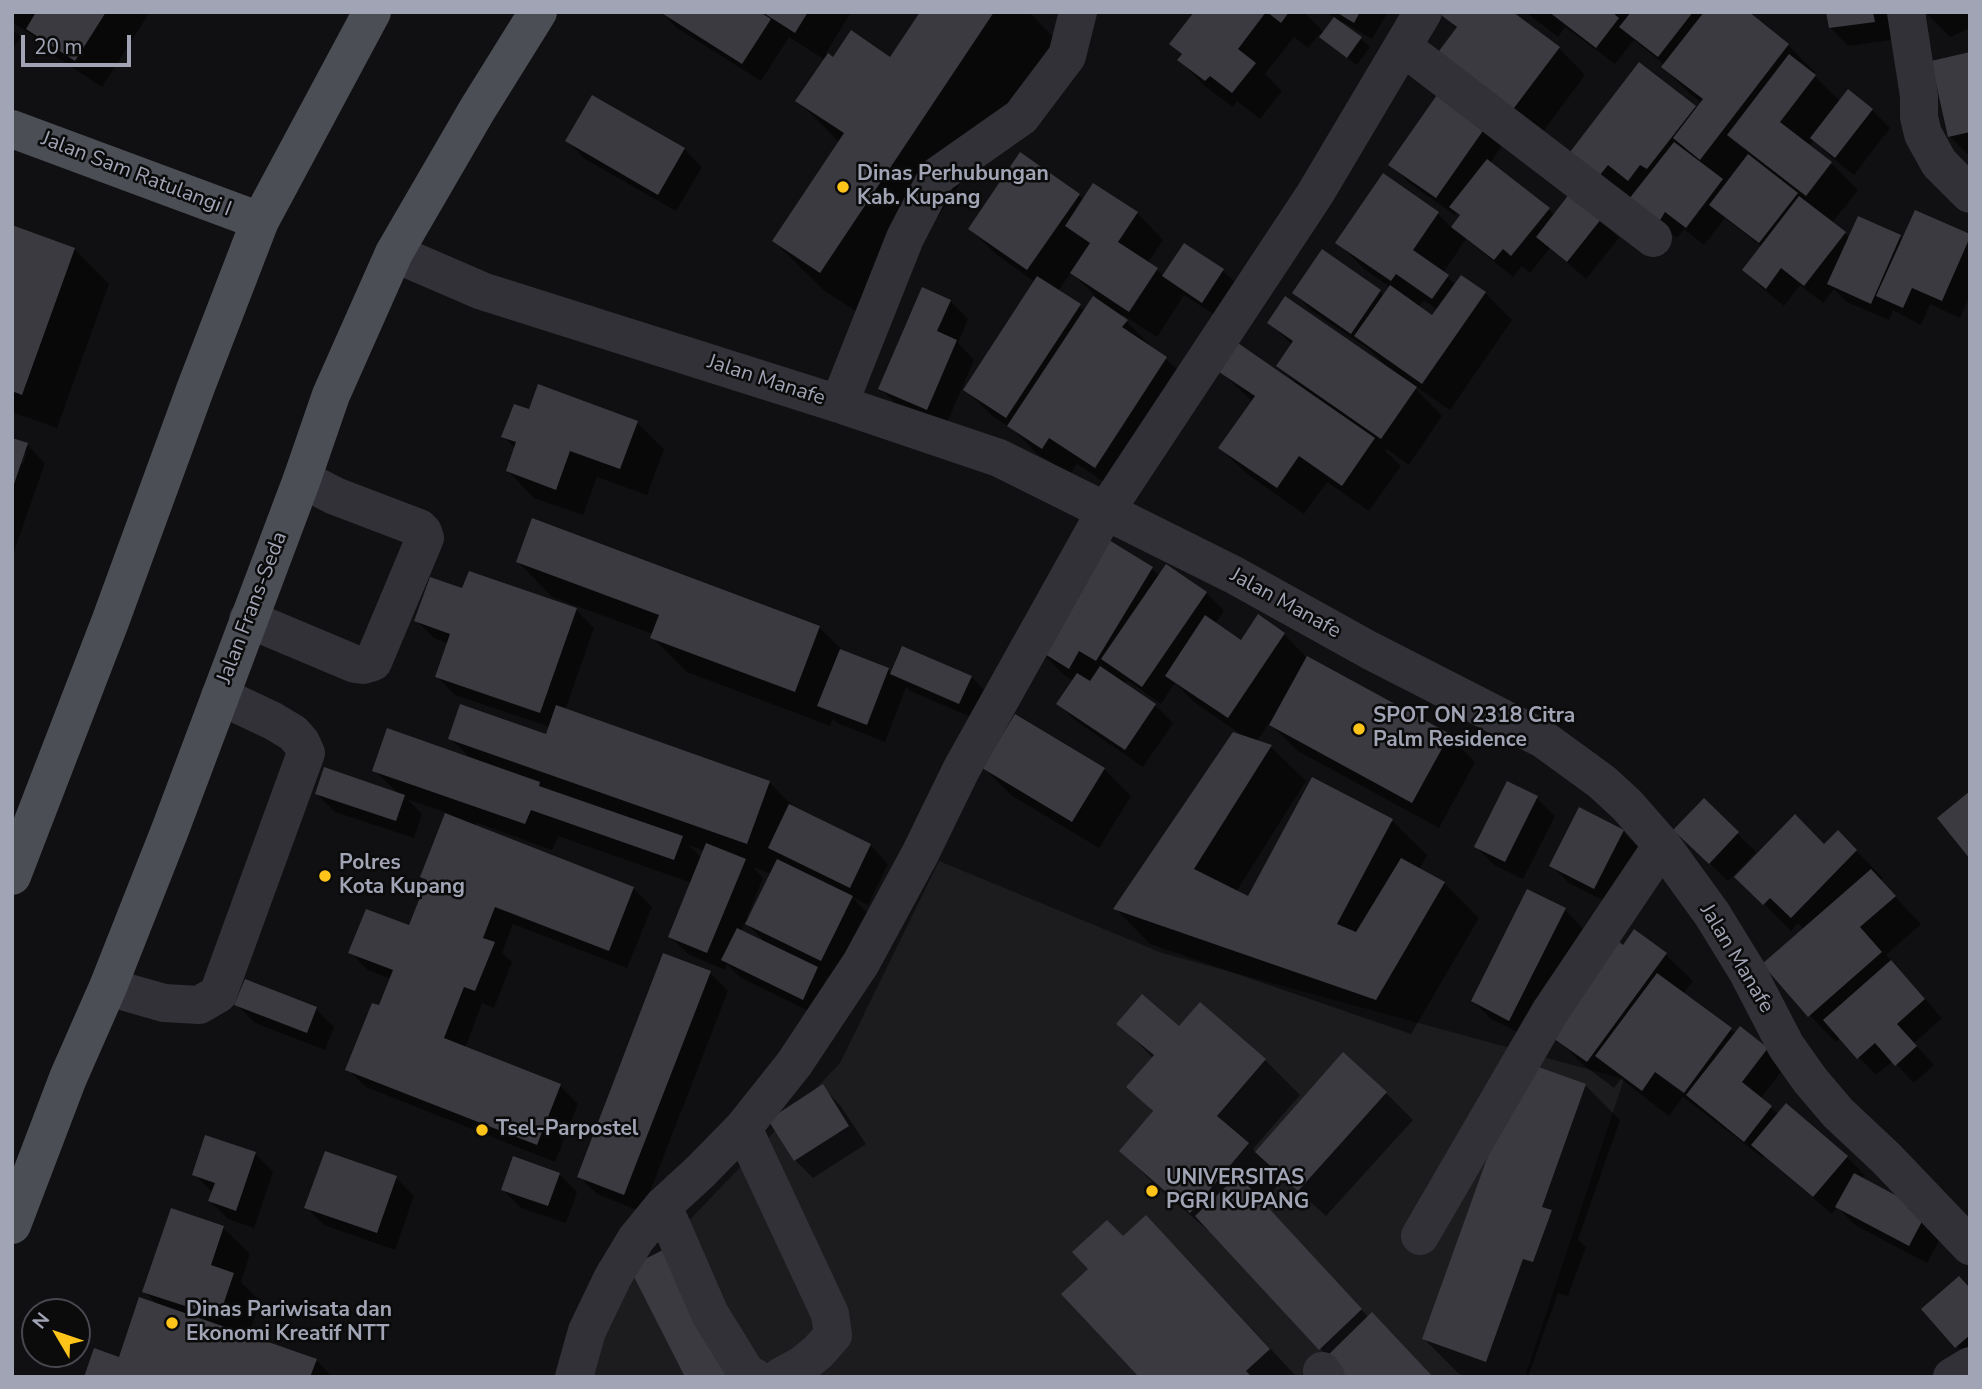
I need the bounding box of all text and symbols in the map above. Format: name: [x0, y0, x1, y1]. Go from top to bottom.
scale bar: [24, 21, 135, 65]
text: 20 m: [34, 33, 83, 61]
street label: Jalan Sam Ratulangi I: [37, 127, 235, 223]
place label: Dinas Perhubungan Kab. Kupang: [857, 162, 1049, 212]
marker: Dinas Perhubungan Kab. Kupang: [835, 179, 851, 195]
street label: Jalan Manafe: [704, 350, 828, 412]
street label: Jalan Frans-Seda: [212, 529, 294, 687]
street label: Jalan Manafe: [1225, 563, 1345, 645]
place label: SPOT ON 2318 Citra Palm Residence: [1373, 704, 1575, 754]
marker: SPOT ON 2318 Citra Palm Residence: [1351, 721, 1367, 737]
place label: Polres Kota Kupang: [339, 851, 465, 901]
marker: Polres Kota Kupang: [317, 868, 333, 884]
street label: Jalan Manafe: [1694, 900, 1778, 1018]
place label: Tsel-Parpostel: [496, 1117, 639, 1143]
marker: Tsel-Parpostel: [474, 1122, 490, 1138]
place label: UNIVERSITAS PGRI KUPANG: [1166, 1166, 1309, 1216]
marker: UNIVERSITAS PGRI KUPANG: [1144, 1183, 1160, 1199]
north arrow: [21, 1298, 91, 1368]
place label: Dinas Pariwisata dan Ekonomi Kreatif NTT: [186, 1298, 392, 1348]
text: N: [27, 1307, 56, 1335]
marker: Dinas Pariwisata dan Ekonomi Kreatif NTT: [164, 1315, 180, 1331]

